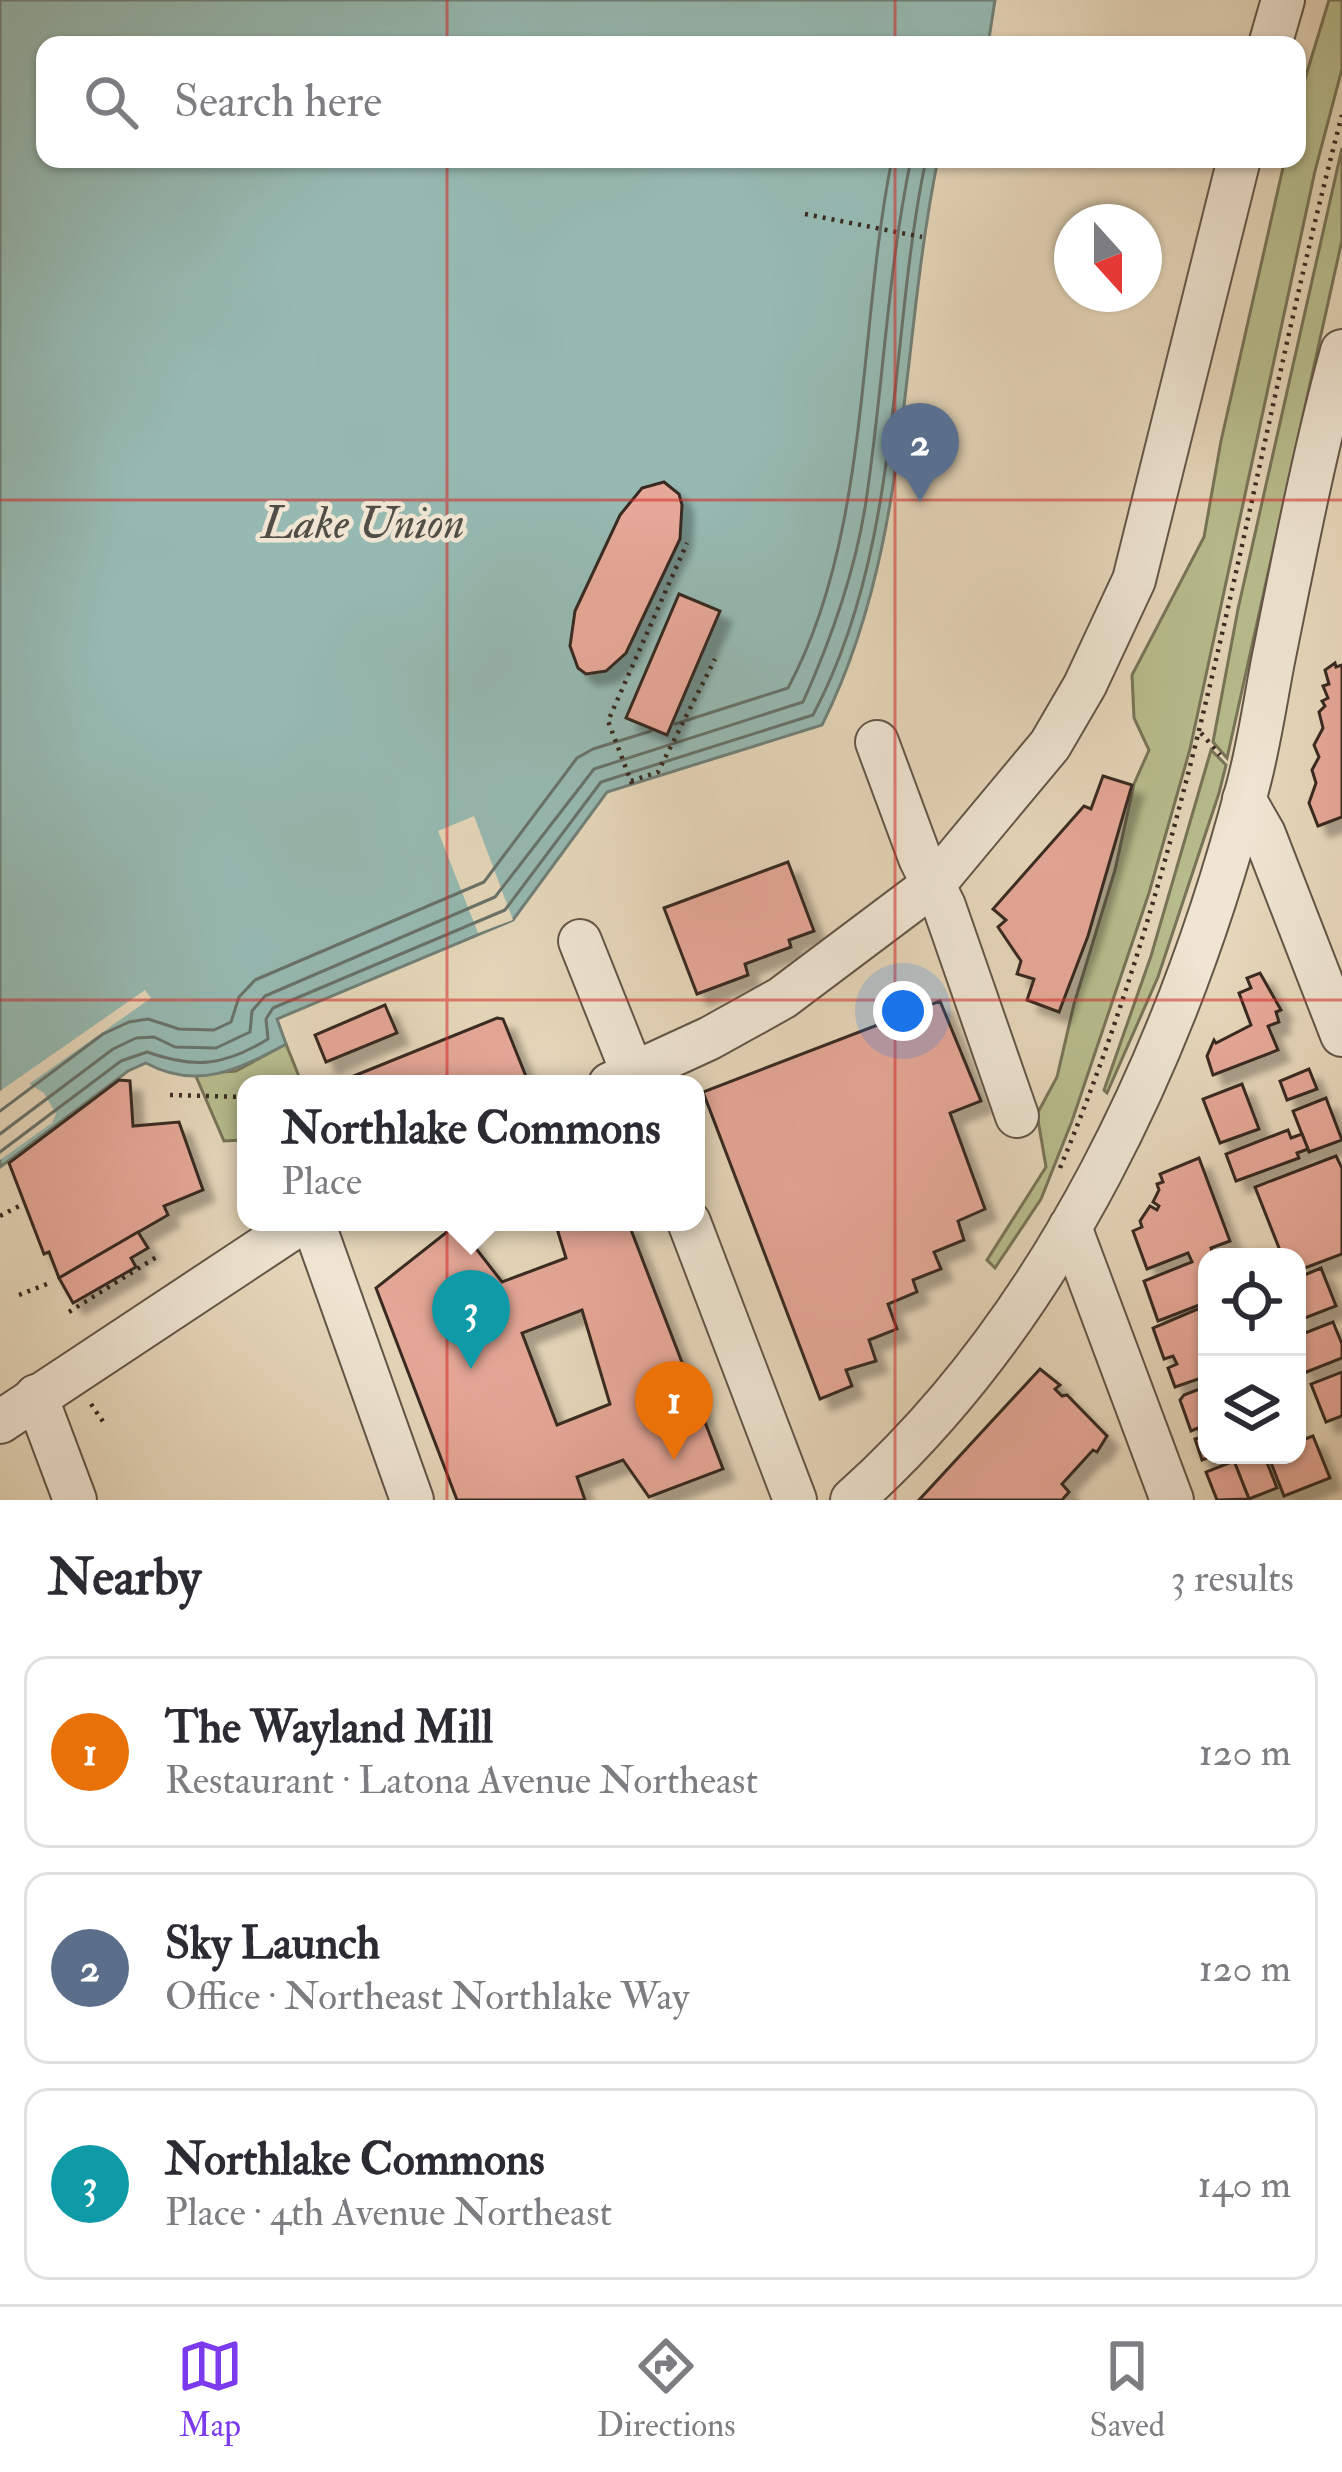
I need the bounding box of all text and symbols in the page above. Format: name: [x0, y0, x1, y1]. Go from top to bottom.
search box: [36, 36, 1306, 168]
icon: search: [78, 69, 144, 135]
text: Search here: [174, 74, 382, 130]
north arrow: [1054, 204, 1162, 312]
pin: 2: [881, 403, 959, 502]
water label: Lake Union: [259, 496, 465, 552]
your location: [873, 981, 933, 1041]
popup: [237, 1075, 705, 1231]
text: Northlake Commons: [281, 1101, 661, 1157]
text: Place: [281, 1157, 362, 1206]
map controls: [1198, 1248, 1306, 1464]
button: locate: [1198, 1248, 1306, 1356]
pin: 3: [432, 1270, 510, 1369]
button: layers: [1198, 1356, 1306, 1464]
pin: 1: [635, 1361, 713, 1460]
text: Nearby: [48, 1546, 201, 1610]
text: 3 results: [1171, 1554, 1294, 1603]
text: The Wayland Mill: [165, 1700, 493, 1756]
text: 1: [83, 1728, 97, 1777]
text: 120 m: [1199, 1728, 1291, 1777]
text: Restaurant · Latona Avenue Northeast: [165, 1756, 758, 1805]
text: Sky Launch: [165, 1916, 380, 1972]
text: 2: [80, 1944, 100, 1993]
text: 120 m: [1199, 1944, 1291, 1993]
text: Office · Northeast Northlake Way: [165, 1972, 689, 2021]
text: Northlake Commons: [165, 2132, 545, 2188]
text: 3: [83, 2160, 97, 2209]
text: 140 m: [1198, 2160, 1291, 2209]
text: Place · 4th Avenue Northeast: [165, 2188, 612, 2237]
tab: Map: [177, 2333, 243, 2446]
tab: Directions: [597, 2333, 736, 2446]
tab: Saved: [1090, 2333, 1165, 2446]

